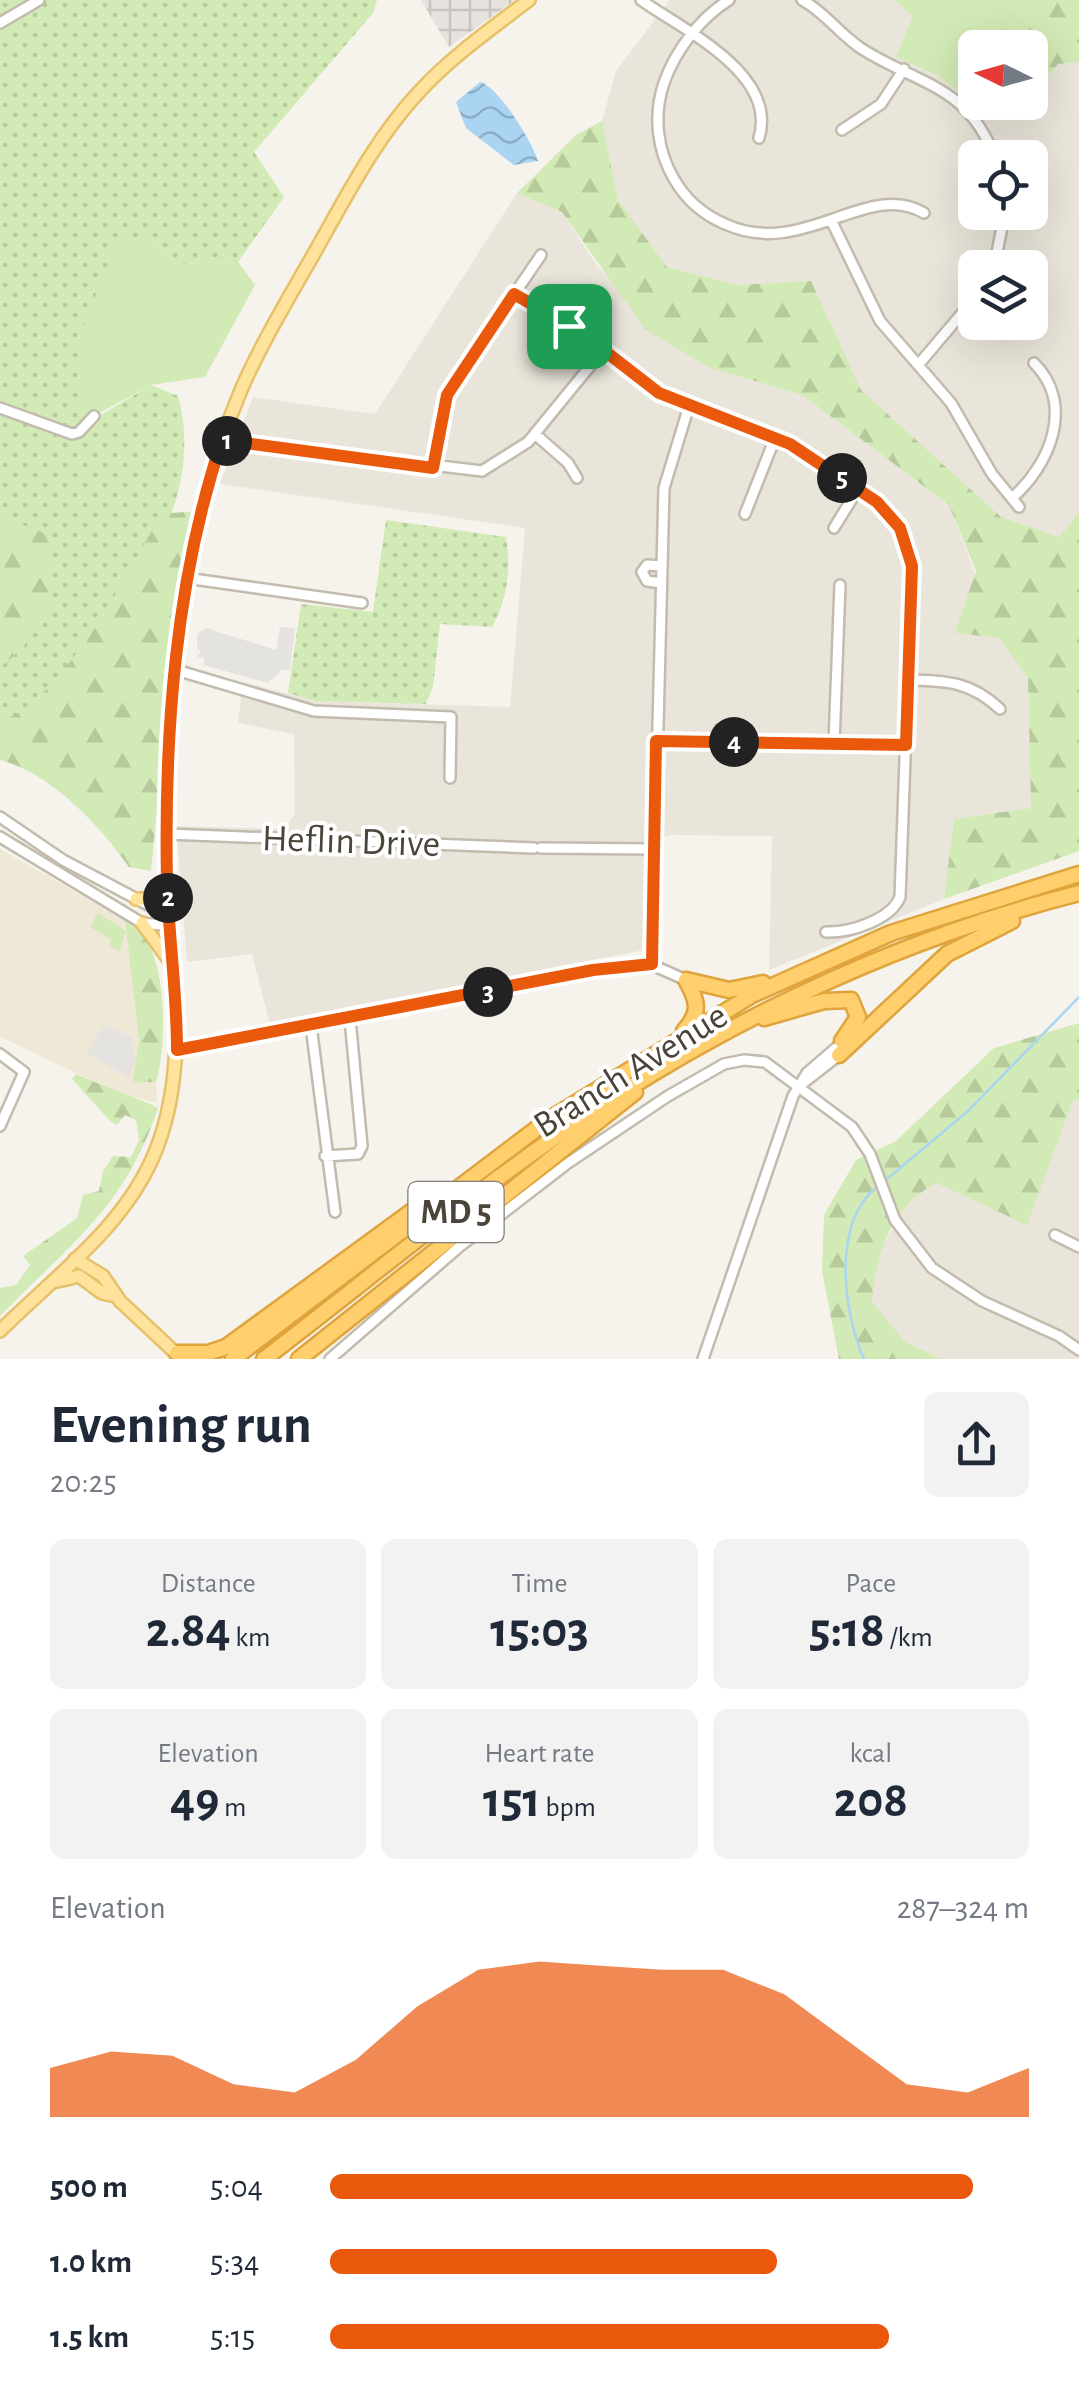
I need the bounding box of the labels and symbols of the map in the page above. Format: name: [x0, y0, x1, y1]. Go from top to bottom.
north arrow: [958, 30, 1048, 120]
pin: [527, 284, 612, 369]
pin: 1: [202, 416, 252, 466]
pin: 5: [817, 453, 867, 503]
pin: 4: [709, 717, 759, 767]
street label: Heflin Drive: [261, 820, 441, 864]
pin: 2: [143, 873, 193, 923]
pin: 3: [463, 967, 513, 1017]
street label: Branch Avenue: [528, 997, 734, 1145]
road number: MD 5: [408, 1182, 504, 1242]

